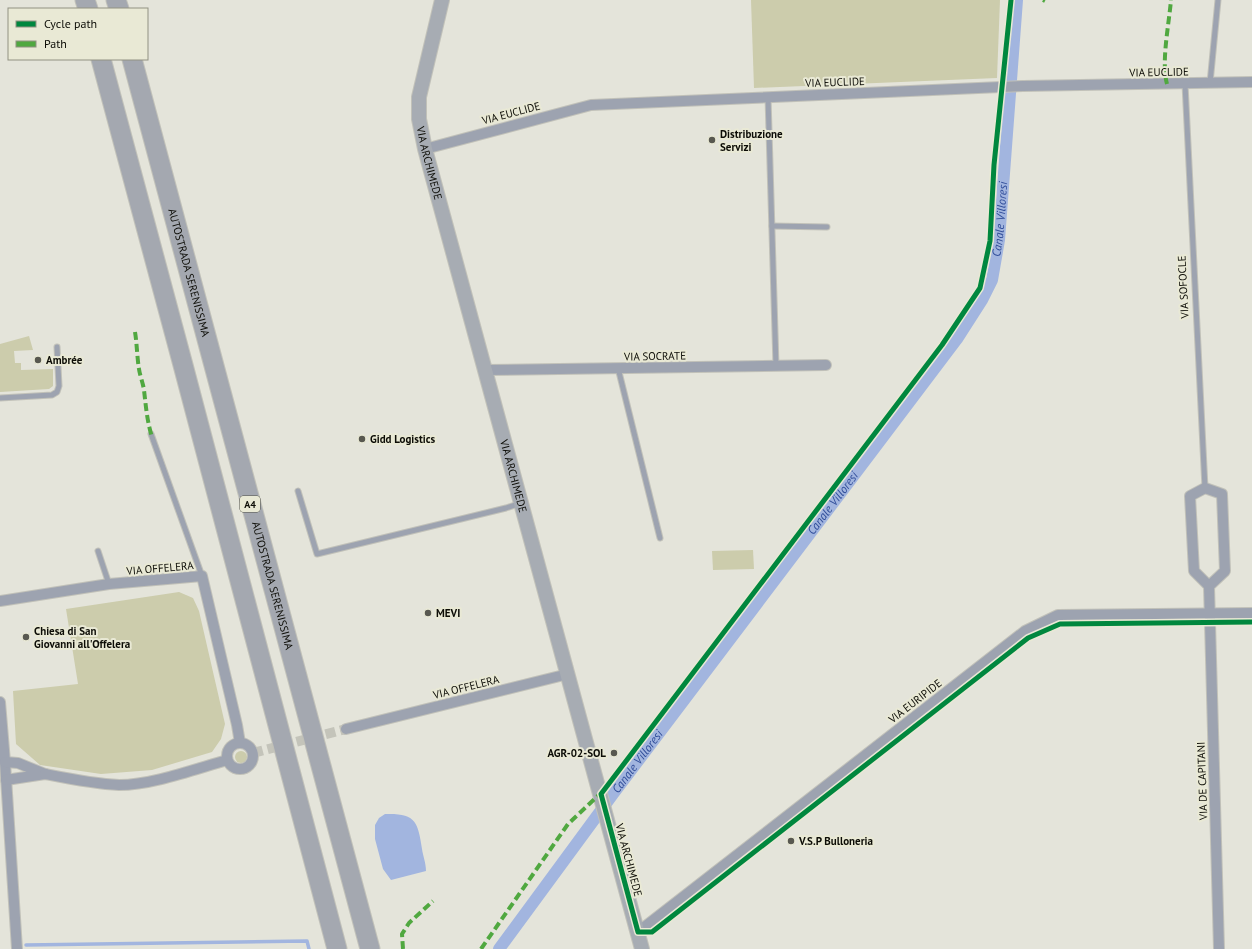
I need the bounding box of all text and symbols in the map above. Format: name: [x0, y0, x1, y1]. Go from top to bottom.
legend: [8, 8, 148, 60]
text: Cycle path: [44, 16, 97, 31]
text: Path: [44, 36, 67, 51]
street label: VIA EUCLIDE: [1128, 64, 1189, 80]
street label: VIA EUCLIDE: [804, 74, 865, 90]
street label: VIA EUCLIDE: [479, 98, 542, 128]
street label: VIA ARCHIMEDE: [413, 124, 445, 201]
place label: Distribuzione Servizi: [720, 127, 783, 154]
marker: Distribuzione Servizi: [707, 135, 717, 145]
water label: Canale Villoresi: [988, 180, 1010, 258]
street label: AUTOSTRADA SERENISSIMA: [165, 207, 213, 339]
street label: VIA SOFOCLE: [1174, 255, 1192, 320]
street label: VIA SOCRATE: [623, 348, 686, 364]
place label: Ambrée: [46, 353, 83, 367]
marker: Ambrée: [33, 355, 43, 365]
place label: Gidd Logistics: [370, 432, 436, 446]
marker: Gidd Logistics: [357, 434, 367, 444]
street label: VIA ARCHIMEDE: [497, 437, 530, 514]
water label: Canale Villoresi: [804, 468, 862, 537]
road number: A4: [240, 496, 260, 512]
street label: AUTOSTRADA SERENISSIMA: [249, 520, 297, 652]
street label: VIA OFFELERA: [125, 558, 195, 578]
place label: MEVI: [436, 606, 460, 620]
marker: MEVI: [423, 608, 433, 618]
place label: Chiesa di San Giovanni all'Offelera: [34, 624, 130, 651]
marker: Chiesa di San Giovanni all'Offelera: [21, 632, 31, 642]
street label: VIA OFFELERA: [431, 672, 501, 702]
street label: VIA EURIPIDE: [885, 676, 944, 727]
water label: Canale Villoresi: [608, 726, 666, 796]
street label: VIA DE CAPITANI: [1194, 741, 1210, 822]
place label: AGR-02-SOL: [548, 746, 606, 760]
marker: AGR-02-SOL: [609, 748, 619, 758]
street label: VIA ARCHIMEDE: [612, 821, 646, 898]
place label: V.S.P Bulloneria: [798, 834, 873, 848]
marker: V.S.P Bulloneria: [786, 836, 796, 846]

